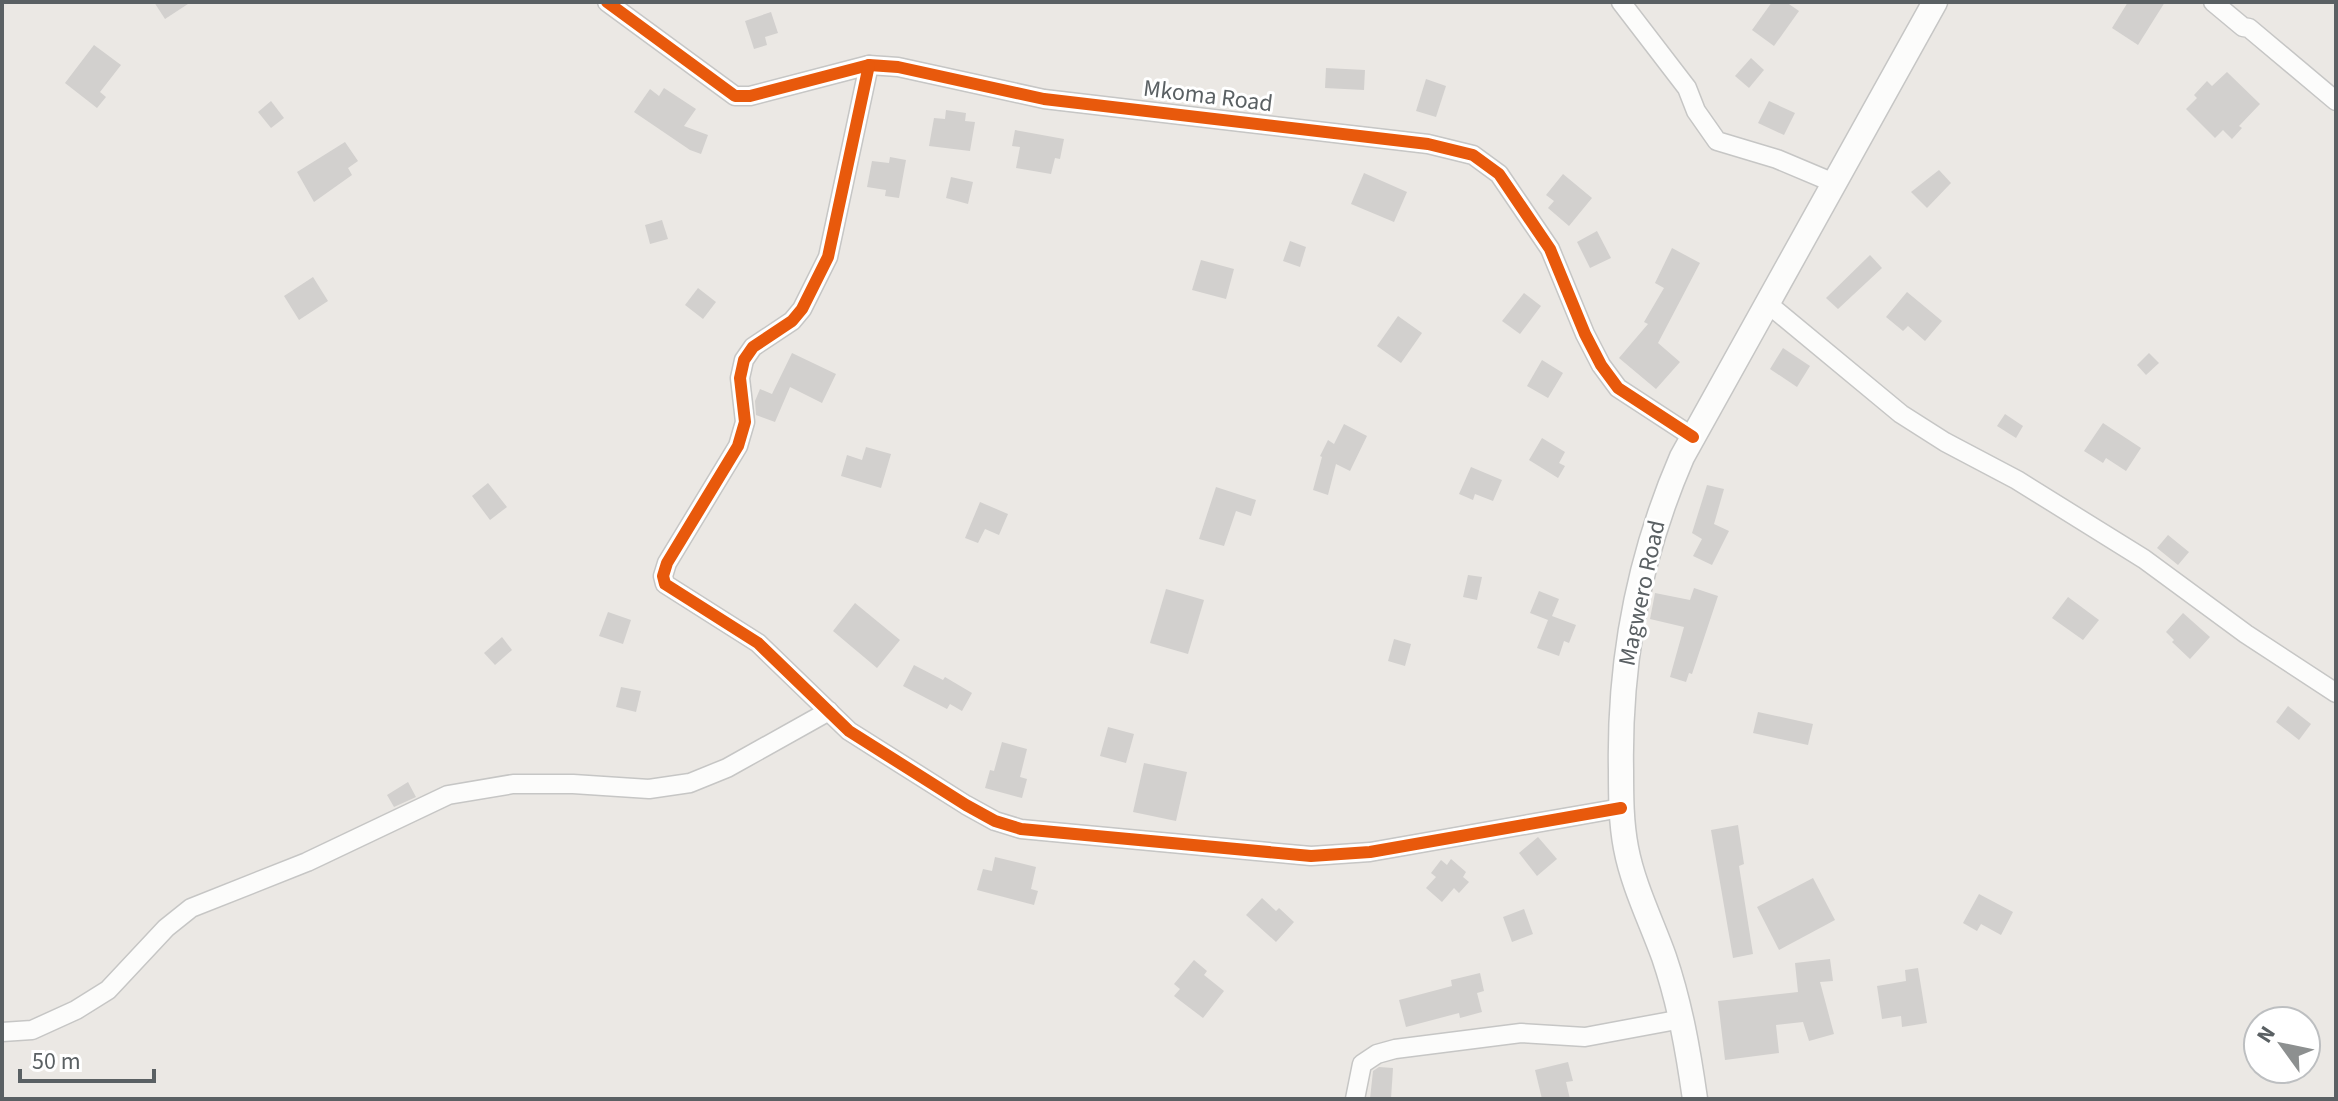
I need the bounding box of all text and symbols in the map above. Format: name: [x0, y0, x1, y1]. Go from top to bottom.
street label: Mkoma Road: [1141, 71, 1275, 121]
street label: Magwero Road: [1609, 517, 1675, 669]
north arrow: [2242, 1005, 2322, 1085]
text: N: [2249, 1020, 2283, 1050]
scale bar: [20, 1033, 154, 1083]
text: 50 m: [32, 1044, 81, 1079]

